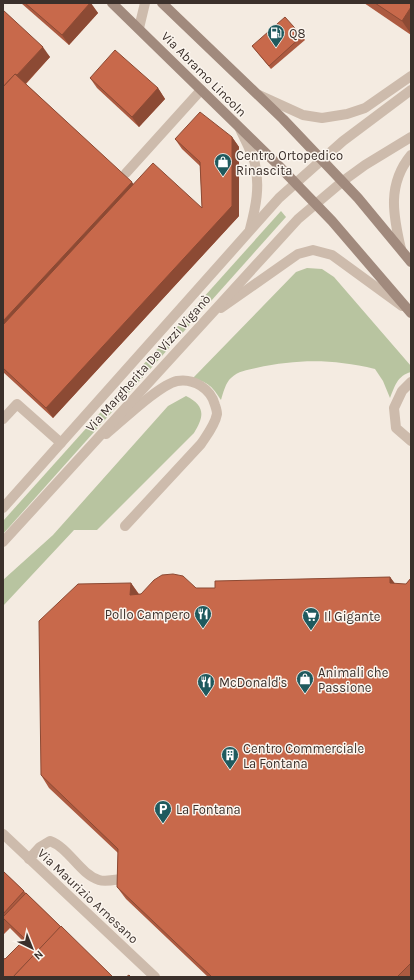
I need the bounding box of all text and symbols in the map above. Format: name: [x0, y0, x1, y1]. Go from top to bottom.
fuel station icon: Q8: [266, 23, 286, 48]
place label: Q8: [289, 26, 305, 41]
street label: Via Abramo Lincoln: [158, 28, 250, 120]
place label: Centro Ortopedico Rinascita: [236, 148, 343, 178]
shop icon: Centro Ortopedico Rinascita: [213, 152, 233, 177]
street label: Via Margherita De Vizzi Viganò: [82, 291, 214, 435]
restaurant icon: Pollo Campero: [193, 604, 213, 629]
supermarket icon: Il Gigante: [301, 606, 321, 631]
place label: Pollo Campero: [105, 607, 190, 622]
place label: Il Gigante: [324, 609, 381, 624]
place label: Animali che Passione: [318, 665, 389, 695]
shop icon: Animali che Passione: [295, 669, 315, 694]
restaurant icon: McDonald's: [196, 672, 216, 697]
place label: McDonald's: [219, 675, 288, 690]
place label: Centro Commerciale La Fontana: [243, 741, 364, 771]
building icon: Centro Commerciale La Fontana: [220, 745, 240, 770]
parking icon: La Fontana: [153, 799, 173, 824]
place label: La Fontana: [176, 802, 241, 817]
street label: Via Maurizio Arnesano: [35, 846, 141, 946]
north arrow: [12, 928, 52, 968]
text: N: [31, 948, 46, 962]

